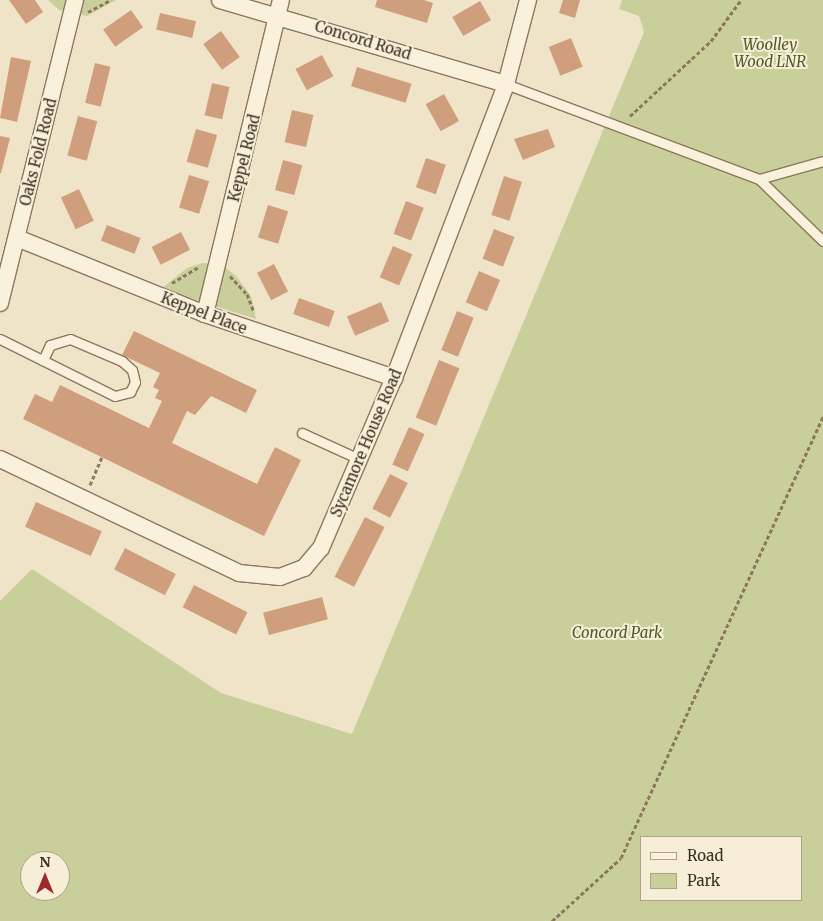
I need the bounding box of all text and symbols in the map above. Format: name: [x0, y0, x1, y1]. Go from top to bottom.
street label: Concord Road: [313, 17, 413, 63]
park label: Woolley Wood LNR: [734, 35, 806, 70]
street label: Oaks Fold Road: [16, 96, 60, 208]
street label: Keppel Road: [224, 112, 264, 204]
street label: Keppel Place: [158, 288, 250, 338]
street label: Sycamore House Road: [327, 366, 405, 520]
park label: Concord Park: [572, 624, 662, 642]
legend: [640, 836, 803, 901]
text: Road: [687, 846, 723, 865]
north arrow: [20, 851, 70, 901]
text: N: [39, 853, 51, 871]
text: Park: [687, 871, 720, 890]

